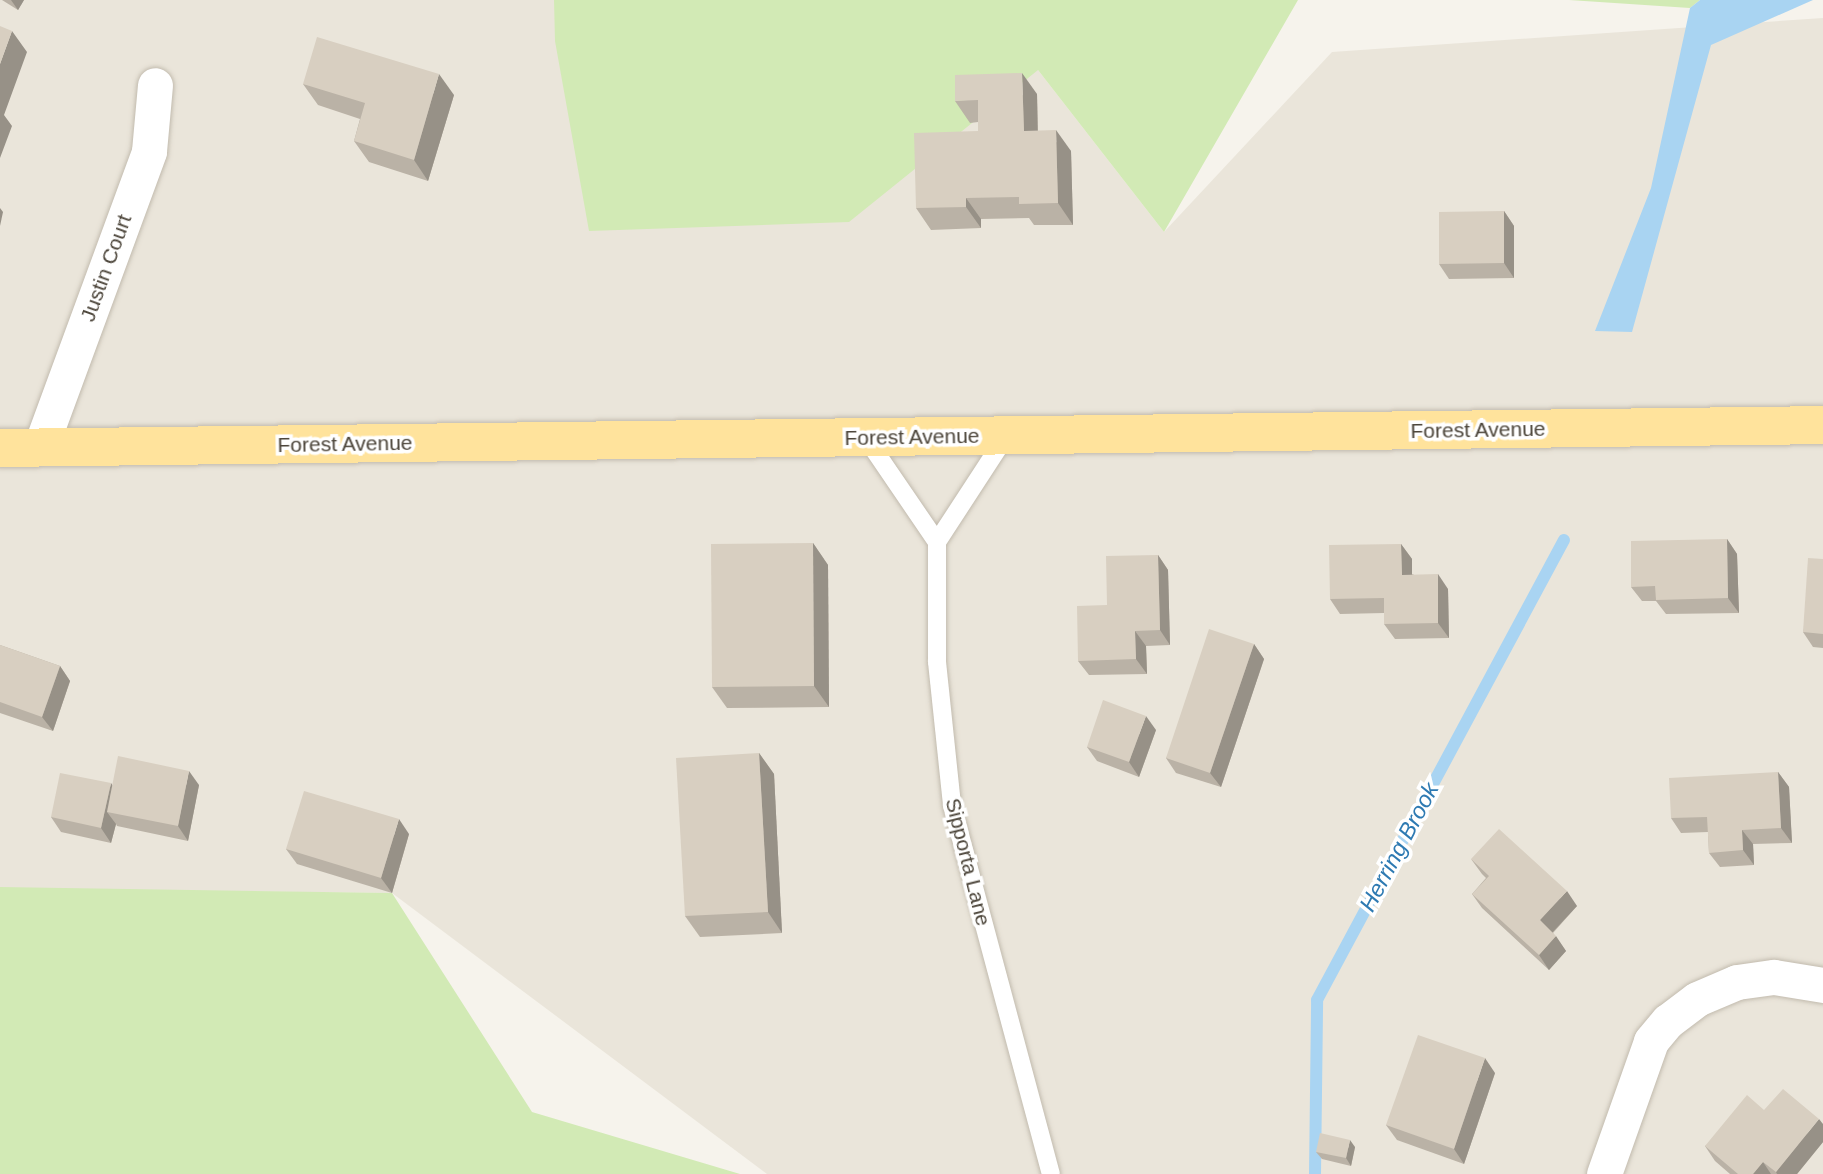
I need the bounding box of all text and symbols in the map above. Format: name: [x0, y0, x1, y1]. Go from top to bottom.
street label: Justin Court: [75, 211, 137, 325]
street label: Forest Avenue: [1410, 416, 1546, 444]
street label: Forest Avenue: [844, 423, 980, 451]
street label: Forest Avenue: [277, 430, 413, 458]
water label: Herring Brook: [1354, 778, 1444, 916]
street label: Sipporta Lane: [940, 796, 996, 928]

